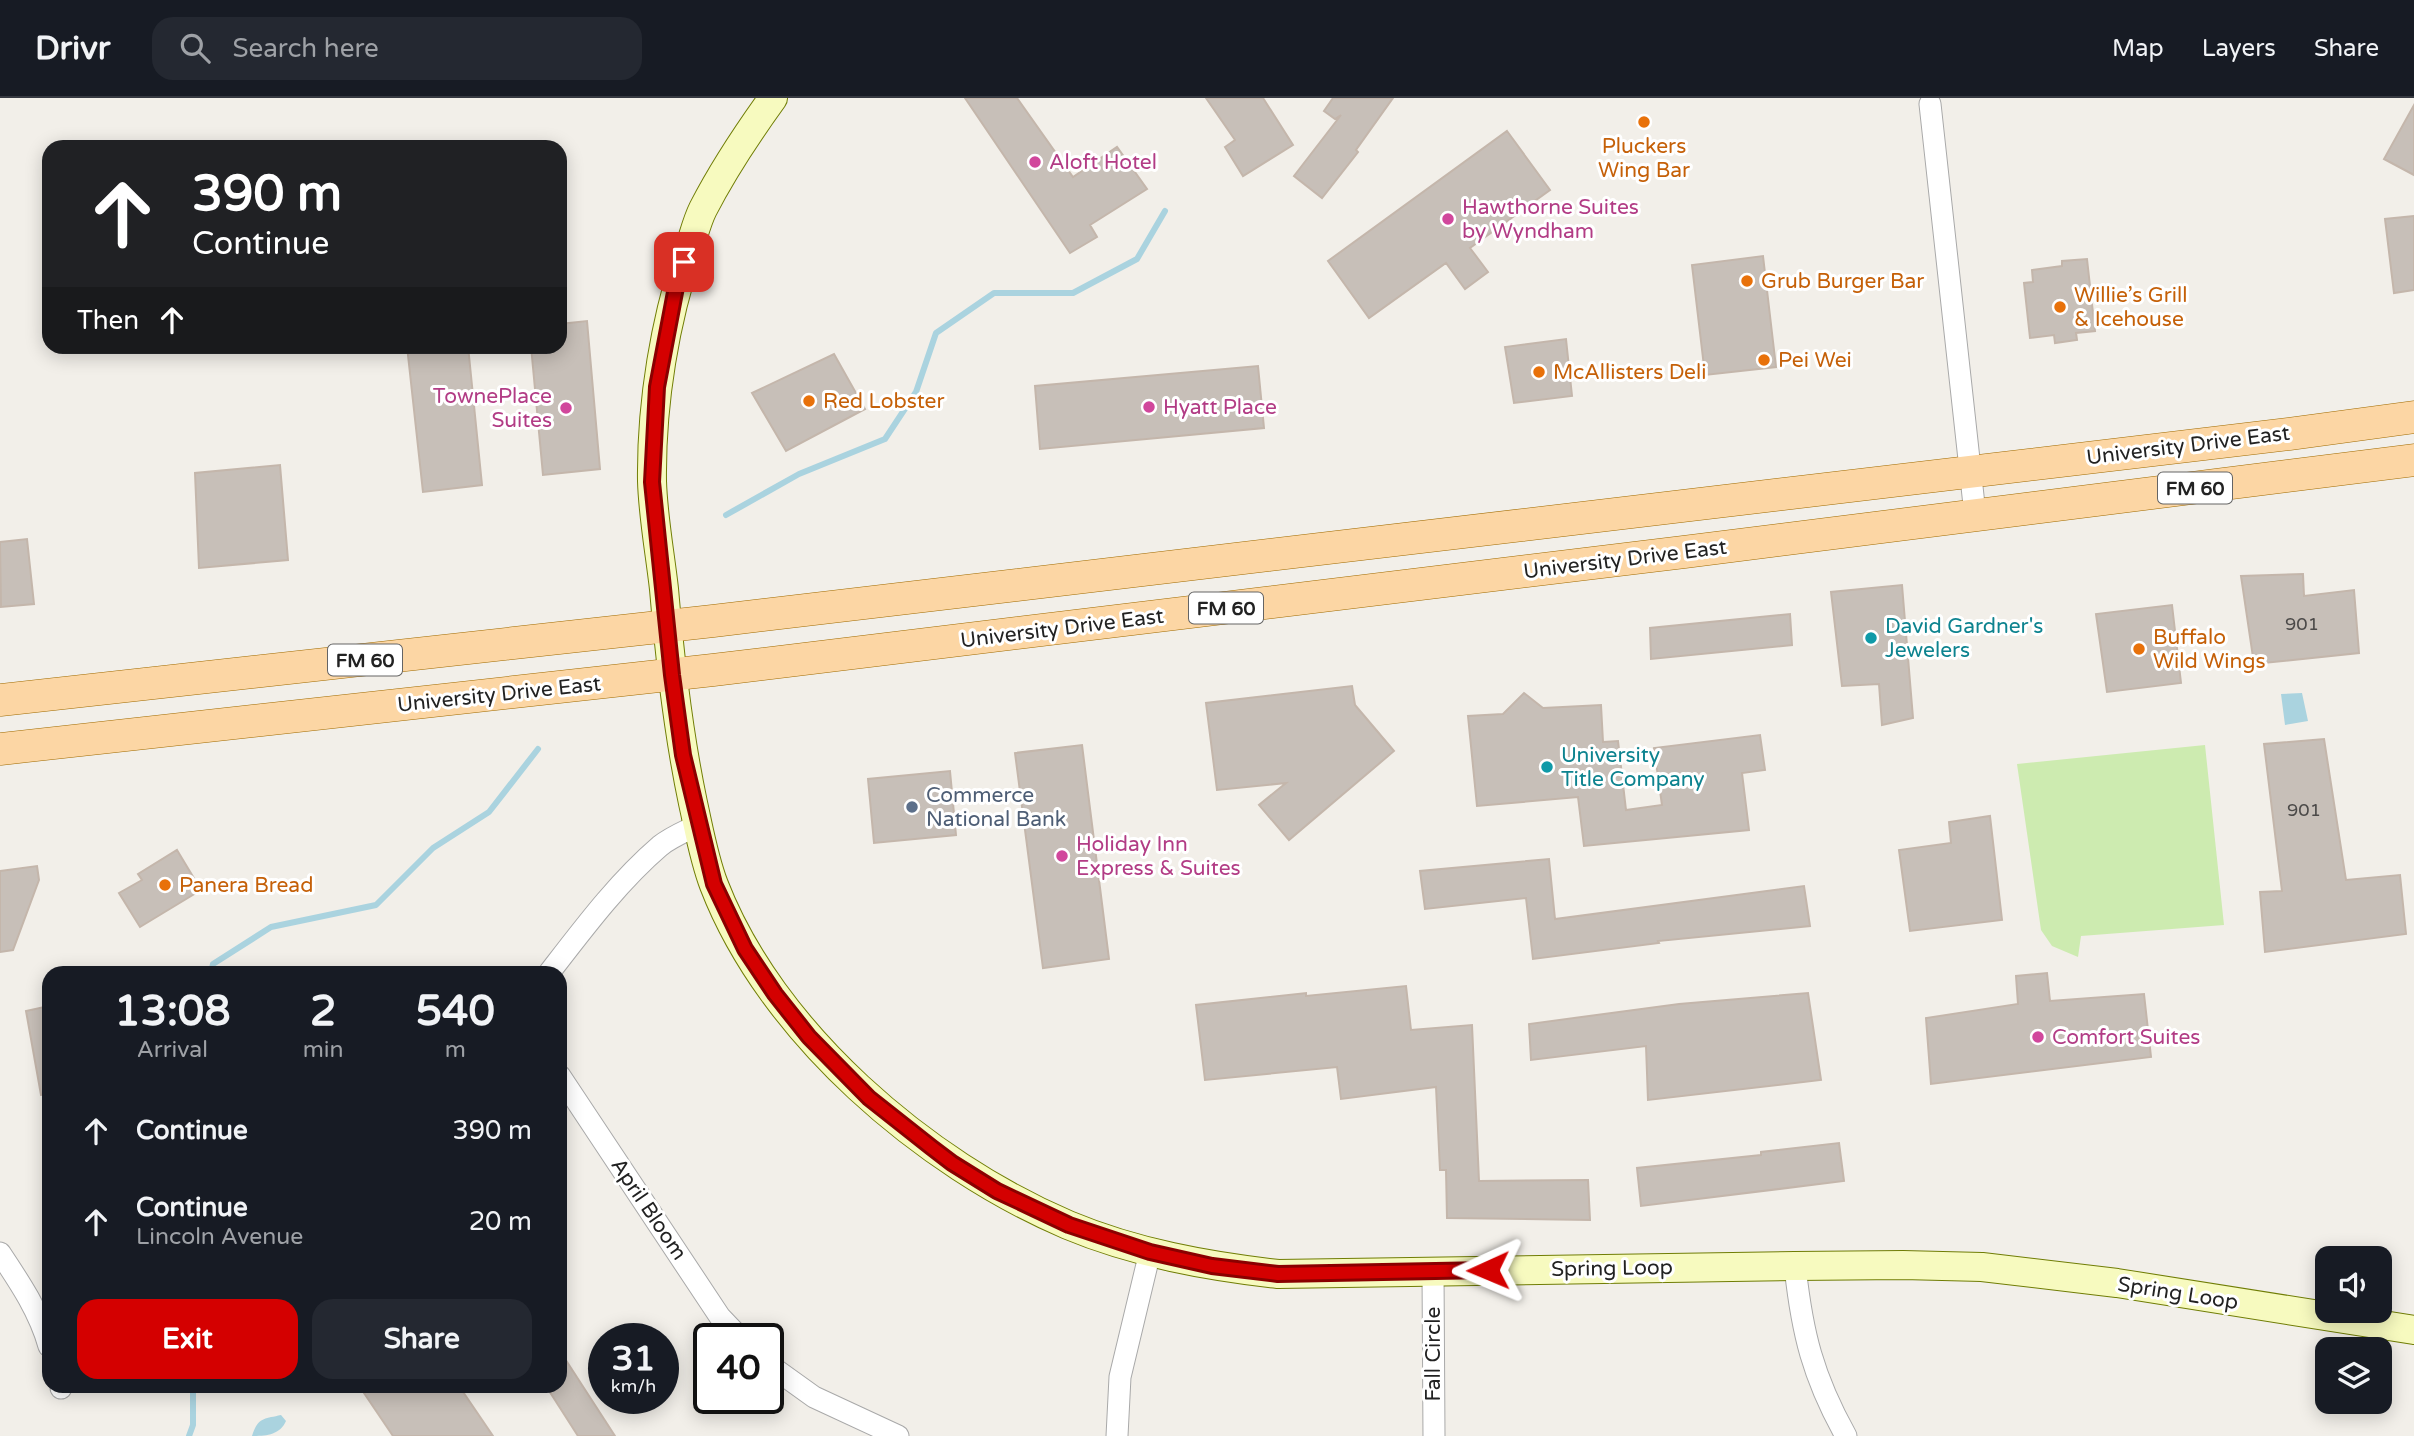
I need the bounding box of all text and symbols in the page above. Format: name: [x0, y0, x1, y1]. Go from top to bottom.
search box: [152, 17, 642, 80]
text: Drivr: [35, 29, 110, 68]
icon: search: [176, 29, 214, 67]
text: Search here: [232, 33, 379, 64]
text: Map: [2112, 34, 2164, 63]
text: Layers: [2202, 34, 2276, 63]
text: Share: [2314, 34, 2379, 63]
marker: Pluckers Wing Bar: [1636, 114, 1652, 130]
place label: Pluckers Wing Bar: [1598, 134, 1690, 183]
place label: Aloft Hotel: [1049, 150, 1157, 175]
marker: Aloft Hotel: [1027, 154, 1043, 170]
text: 390 m: [192, 165, 342, 224]
icon: ahead: [77, 168, 168, 259]
place label: Hawthorne Suites by Wyndham: [1462, 195, 1639, 244]
marker: Hawthorne Suites by Wyndham: [1440, 211, 1456, 227]
text: Continue: [192, 225, 329, 263]
pin: [654, 232, 714, 292]
icon: arrive: [665, 243, 703, 281]
place label: Grub Burger Bar: [1761, 269, 1924, 294]
marker: Grub Burger Bar: [1739, 273, 1755, 289]
place label: Willie’s Grill & Icehouse: [2074, 283, 2187, 332]
marker: Willie’s Grill & Icehouse: [2052, 299, 2068, 315]
icon: ahead: [153, 301, 191, 339]
text: Then: [77, 305, 139, 336]
place label: Pei Wei: [1778, 348, 1852, 373]
marker: Pei Wei: [1756, 352, 1772, 368]
place label: McAllisters Deli: [1553, 360, 1706, 385]
marker: McAllisters Deli: [1531, 364, 1547, 380]
place label: TownePlace Suites: [433, 384, 552, 433]
place label: Red Lobster: [823, 389, 944, 414]
marker: Red Lobster: [801, 393, 817, 409]
place label: Hyatt Place: [1163, 395, 1277, 420]
marker: Hyatt Place: [1141, 399, 1157, 415]
marker: TownePlace Suites: [558, 400, 574, 416]
street label: University Drive East: [2085, 421, 2291, 470]
road number: FM 60: [2158, 472, 2232, 504]
street label: University Drive East: [1522, 535, 1728, 584]
road number: FM 60: [1189, 593, 1263, 624]
street label: University Drive East: [959, 604, 1165, 653]
house number: 901: [2285, 613, 2319, 635]
place label: David Gardner's Jewelers: [1885, 614, 2043, 663]
place label: Buffalo Wild Wings: [2153, 625, 2266, 674]
marker: David Gardner's Jewelers: [1863, 630, 1879, 646]
marker: Buffalo Wild Wings: [2131, 641, 2147, 657]
road number: FM 60: [328, 645, 402, 676]
street label: University Drive East: [396, 671, 602, 718]
place label: University Title Company: [1561, 743, 1705, 792]
marker: University Title Company: [1539, 759, 1555, 775]
place label: Commerce National Bank: [926, 783, 1066, 832]
marker: Commerce National Bank: [904, 799, 920, 815]
house number: 901: [2287, 799, 2321, 821]
place label: Holiday Inn Express & Suites: [1076, 832, 1241, 881]
marker: Holiday Inn Express & Suites: [1054, 848, 1070, 864]
place label: Panera Bread: [179, 873, 313, 898]
marker: Panera Bread: [157, 877, 173, 893]
text: 13:08: [114, 986, 231, 1037]
text: 2: [310, 986, 336, 1037]
text: 540: [416, 986, 495, 1037]
place label: Comfort Suites: [2052, 1025, 2200, 1050]
marker: Comfort Suites: [2030, 1029, 2046, 1045]
text: Arrival: [137, 1036, 208, 1064]
text: min: [303, 1036, 344, 1064]
text: m: [445, 1036, 466, 1064]
icon: ahead: [77, 1112, 115, 1150]
text: Continue: [136, 1115, 248, 1146]
text: 390 m: [452, 1115, 532, 1146]
street label: April Bloom: [605, 1154, 692, 1265]
text: Continue: [136, 1192, 248, 1223]
icon: ahead: [77, 1203, 115, 1241]
text: 20 m: [469, 1206, 532, 1237]
text: Lincoln Avenue: [136, 1223, 303, 1251]
position arrow: [1451, 1233, 1525, 1307]
map controls: [2315, 1246, 2392, 1414]
button: sound: [2315, 1246, 2392, 1323]
street label: Spring Loop: [1551, 1255, 1673, 1282]
street label: Spring Loop: [2116, 1272, 2240, 1315]
button: Exit: [77, 1299, 298, 1379]
button: Share: [312, 1299, 532, 1379]
street label: Fall Circle: [1421, 1307, 1446, 1401]
speed limit sign: 40: [693, 1323, 784, 1414]
button: layers: [2315, 1337, 2392, 1414]
text: 31: [612, 1338, 655, 1380]
text: km/h: [611, 1375, 656, 1397]

